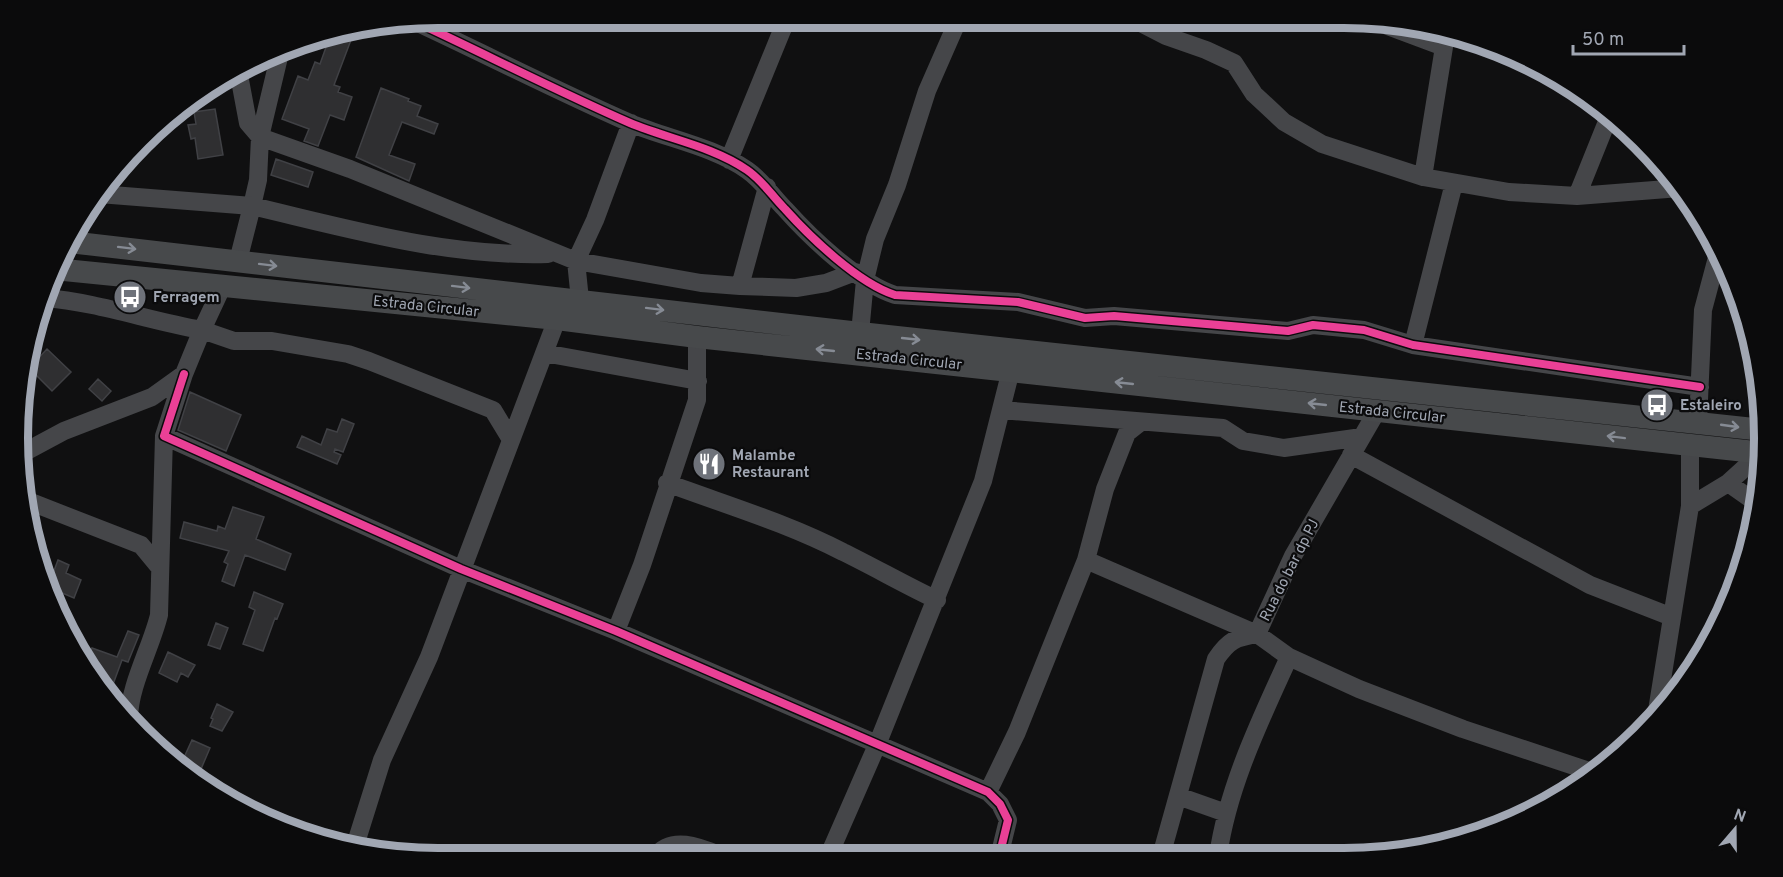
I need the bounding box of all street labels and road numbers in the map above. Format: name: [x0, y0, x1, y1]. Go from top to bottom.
street label: Estrada Circular: [372, 292, 480, 323]
street label: Estrada Circular: [855, 345, 963, 376]
street label: Estrada Circular: [1338, 398, 1446, 429]
street label: Rua do bar dp PJ: [1256, 516, 1324, 625]

